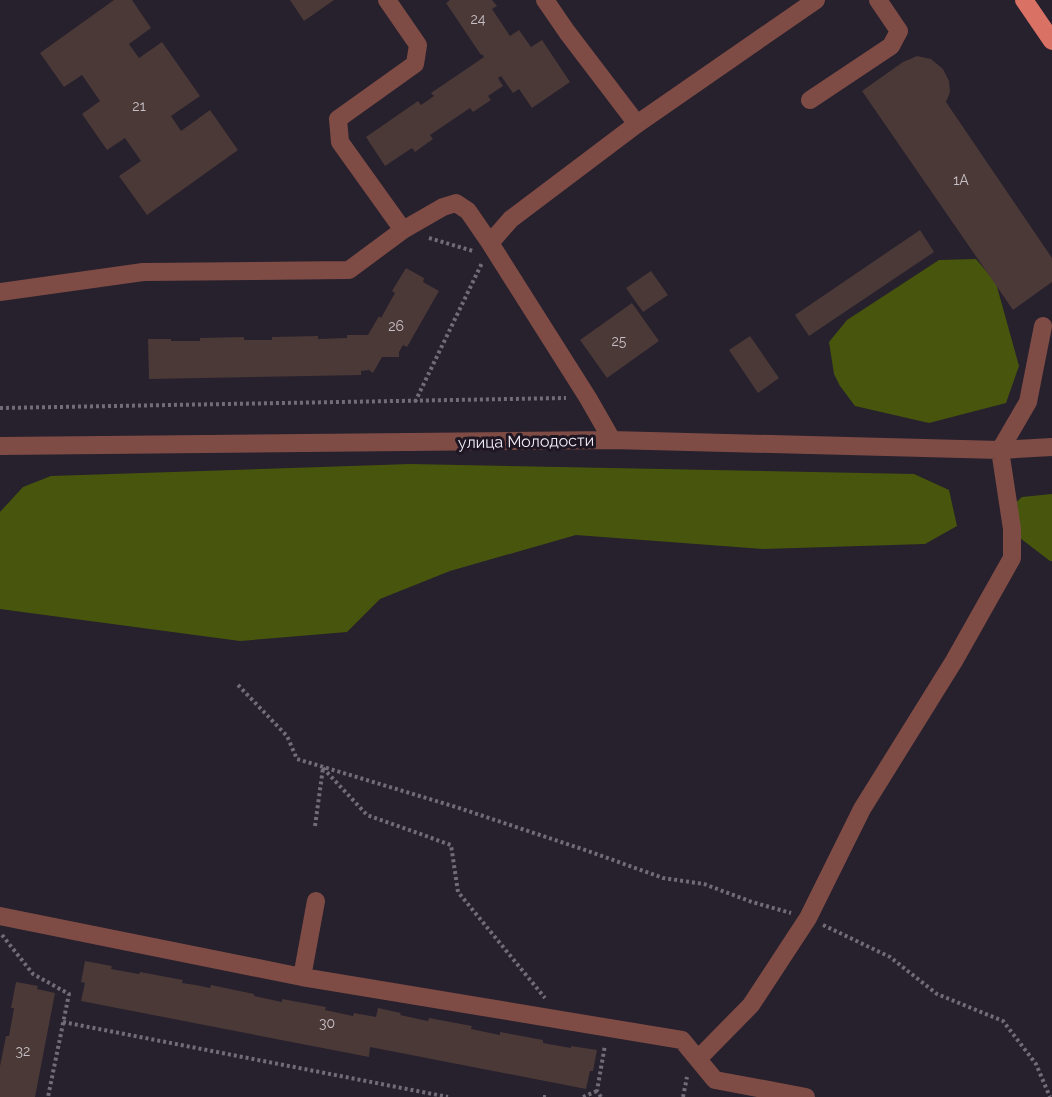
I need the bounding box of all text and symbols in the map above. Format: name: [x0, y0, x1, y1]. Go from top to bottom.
house number: 24: [471, 11, 486, 27]
house number: 21: [132, 98, 146, 114]
house number: 1А: [953, 172, 969, 188]
house number: 26: [388, 318, 404, 334]
house number: 25: [612, 333, 627, 349]
street label: улица Молодости: [458, 431, 594, 452]
house number: 30: [319, 1015, 335, 1031]
house number: 32: [16, 1043, 30, 1059]

